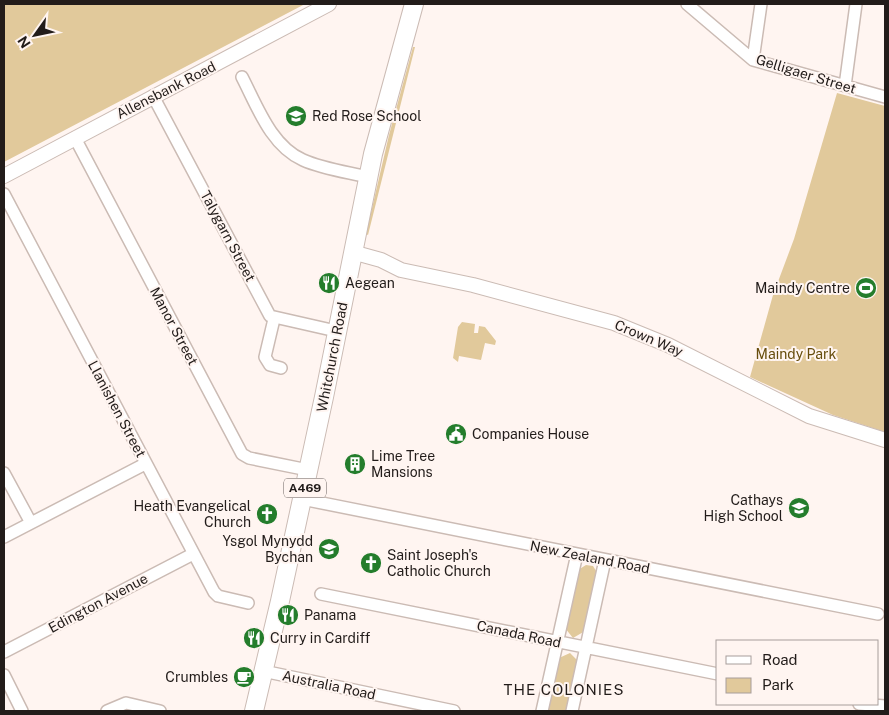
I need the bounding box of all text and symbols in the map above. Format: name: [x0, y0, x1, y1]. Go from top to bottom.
north arrow: [10, 10, 60, 60]
text: N: [14, 33, 34, 51]
street label: Gelligaer Street: [754, 51, 858, 97]
street label: Allensbank Road: [114, 58, 218, 122]
school or university icon: Red Rose School: [284, 104, 308, 128]
place label: Red Rose School: [312, 108, 421, 124]
street label: Talygarn Street: [197, 188, 259, 284]
restaurant icon: Aegean: [317, 271, 341, 295]
place label: Aegean: [345, 275, 395, 291]
sports icon: Maindy Centre: [854, 276, 878, 300]
place label: Maindy Centre: [755, 280, 850, 296]
street label: Manor Street: [147, 284, 201, 368]
street label: Whitchurch Road: [314, 301, 350, 413]
street label: Crown Way: [612, 316, 686, 360]
park label: Maindy Park: [756, 346, 837, 362]
street label: Llanishen Street: [85, 358, 149, 460]
public building icon: Companies House: [444, 422, 468, 446]
place label: Companies House: [472, 426, 589, 442]
place label: Lime Tree Mansions: [371, 448, 435, 480]
building icon: Lime Tree Mansions: [343, 452, 367, 476]
road number: A469: [284, 478, 326, 498]
place label: Cathays High School: [704, 492, 783, 524]
school or university icon: Cathays High School: [787, 496, 811, 520]
place label: Heath Evangelical Church: [133, 498, 251, 530]
church icon: Heath Evangelical Church: [255, 502, 279, 526]
place label: Ysgol Mynydd Bychan: [223, 533, 313, 565]
school or university icon: Ysgol Mynydd Bychan: [317, 537, 341, 561]
street label: New Zealand Road: [529, 538, 651, 576]
place label: Saint Joseph's Catholic Church: [387, 547, 491, 579]
church icon: Saint Joseph's Catholic Church: [359, 551, 383, 575]
street label: Edington Avenue: [46, 570, 150, 636]
restaurant icon: Panama: [276, 603, 300, 627]
place label: Panama: [304, 607, 356, 623]
street label: Canada Road: [475, 617, 563, 651]
restaurant icon: Curry in Cardiff: [242, 626, 266, 650]
place label: Curry in Cardiff: [270, 630, 371, 646]
legend: [716, 640, 879, 705]
text: Road: [762, 651, 798, 668]
cafe icon: Crumbles: [232, 665, 256, 689]
street label: Australia Road: [281, 667, 377, 703]
place label: Crumbles: [165, 669, 228, 685]
text: Park: [762, 676, 794, 693]
district label: THE COLONIES: [503, 681, 625, 698]

